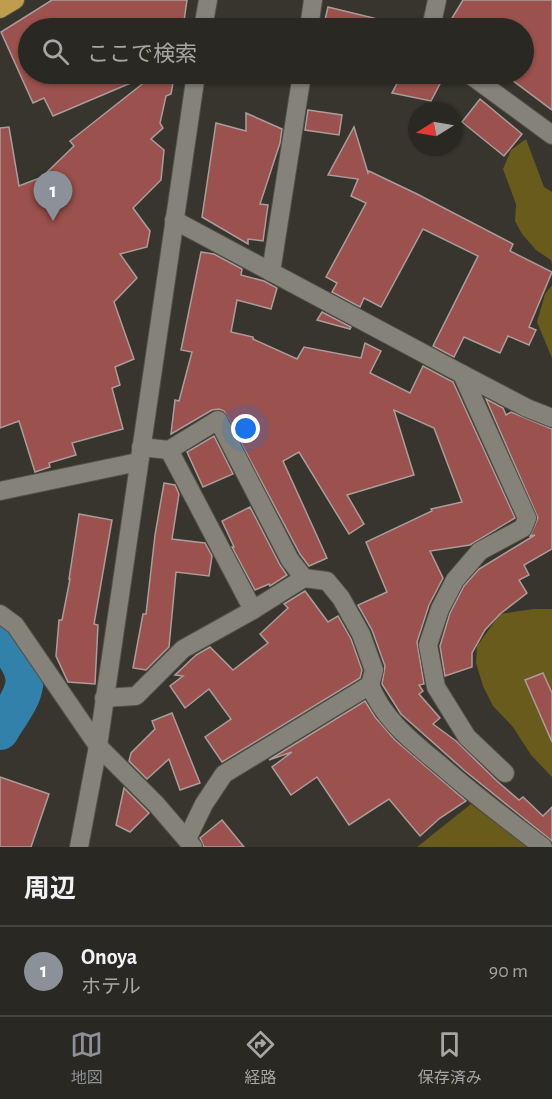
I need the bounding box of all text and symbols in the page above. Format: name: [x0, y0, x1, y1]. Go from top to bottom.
search box: [18, 18, 534, 84]
icon: search: [39, 35, 72, 68]
text: ここで検索: [87, 43, 197, 65]
north arrow: [408, 102, 462, 156]
pin: 1: [34, 172, 72, 221]
your location: [231, 414, 260, 443]
text: 周辺: [24, 876, 76, 902]
text: Onoya: [81, 946, 137, 968]
text: 1: [40, 961, 47, 981]
text: 90 m: [489, 961, 528, 981]
text: ホテル: [81, 977, 141, 997]
tab: 地図: [70, 1028, 103, 1088]
tab: 経路: [244, 1028, 277, 1088]
tab: 保存済み: [418, 1028, 482, 1088]

